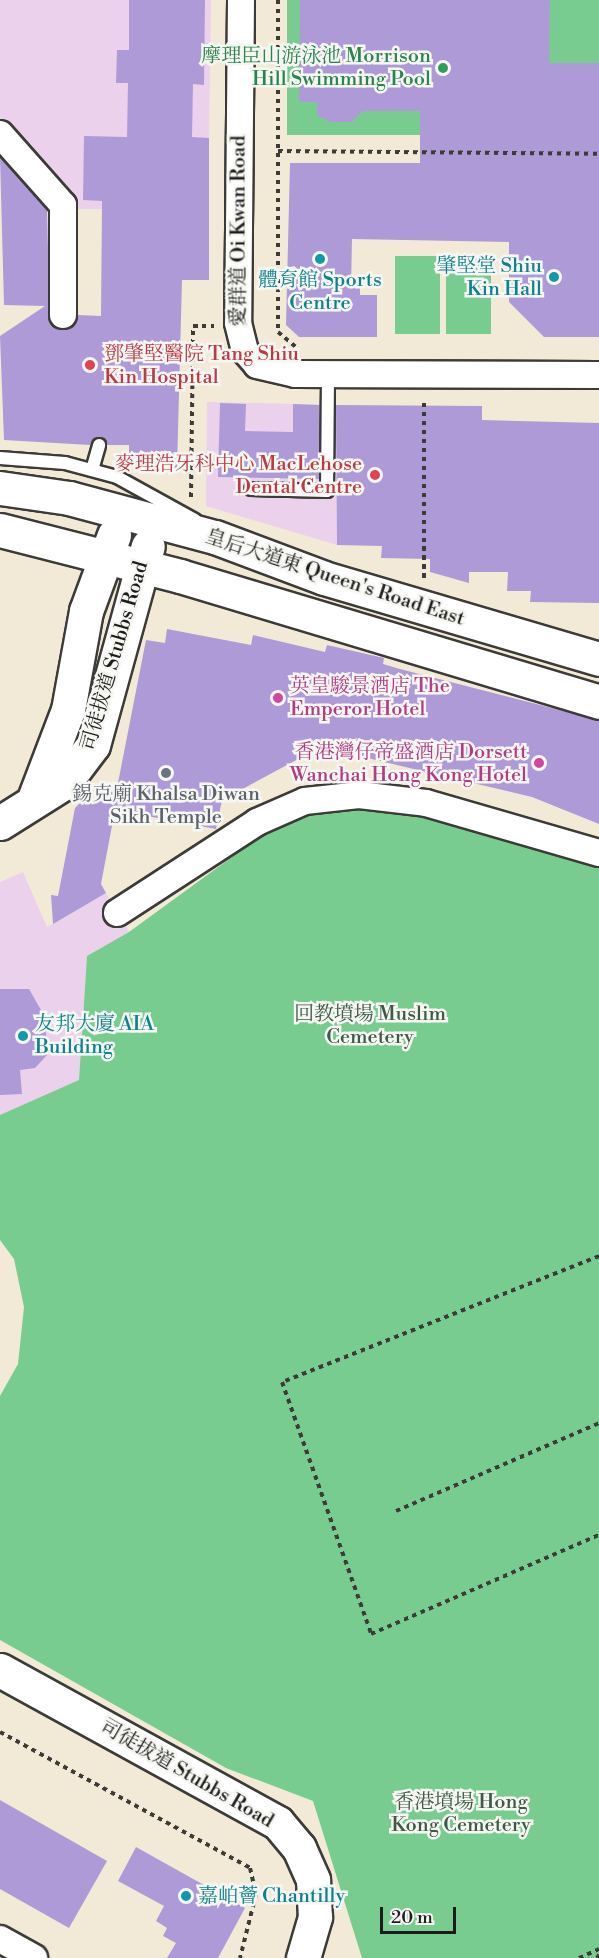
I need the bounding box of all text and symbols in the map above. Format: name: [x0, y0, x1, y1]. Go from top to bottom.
place label: 摩理臣山游泳池 Morrison Hill Swimming Pool: [201, 45, 431, 92]
marker: 摩理臣山游泳池 Morrison Hill Swimming Pool: [436, 61, 450, 75]
street label: 愛群道 Oi Kwan Road: [227, 136, 251, 326]
marker: 體育館 Sports Centre: [313, 252, 327, 266]
place label: 肇堅堂 Shiu Kin Hall: [436, 254, 542, 301]
place label: 體育館 Sports Centre: [258, 268, 382, 315]
marker: 肇堅堂 Shiu Kin Hall: [547, 270, 561, 284]
place label: 鄧肇堅醫院 Tang Shiu Kin Hospital: [104, 342, 299, 389]
marker: 鄧肇堅醫院 Tang Shiu Kin Hospital: [81, 356, 99, 374]
place label: 麥理浩牙科中心 MacLehose Dental Centre: [115, 452, 362, 499]
marker: 麥理浩牙科中心 MacLehose Dental Centre: [366, 466, 384, 484]
street label: 皇后大道東 Queen's Road East: [202, 525, 468, 631]
street label: 司徒拔道 Stubbs Road: [76, 558, 154, 754]
place label: 英皇駿景酒店 The Emperor Hotel: [290, 674, 450, 721]
marker: 英皇駿景酒店 The Emperor Hotel: [271, 691, 285, 705]
place label: 香港灣仔帝盛酒店 Dorsett Wanchai Hong Kong Hotel: [290, 740, 527, 787]
marker: 香港灣仔帝盛酒店 Dorsett Wanchai Hong Kong Hotel: [532, 756, 546, 770]
marker: 錫克廟 Khalsa Diwan Sikh Temple: [159, 766, 173, 780]
place label: 錫克廟 Khalsa Diwan Sikh Temple: [72, 783, 260, 830]
park label: 回教墳場 Muslim Cemetery: [294, 1003, 446, 1050]
place label: 友邦大廈 AIA Building: [35, 1012, 154, 1059]
marker: 友邦大廈 AIA Building: [16, 1029, 30, 1043]
street label: 司徒拔道 Stubbs Road: [96, 1715, 278, 1833]
park label: 香港墳場 Hong Kong Cemetery: [391, 1790, 531, 1837]
place label: 嘉岶薈 Chantilly: [198, 1884, 345, 1908]
marker: 嘉岶薈 Chantilly: [179, 1889, 193, 1903]
scale bar: [383, 1895, 460, 1933]
text: 20 m: [391, 1906, 433, 1929]

